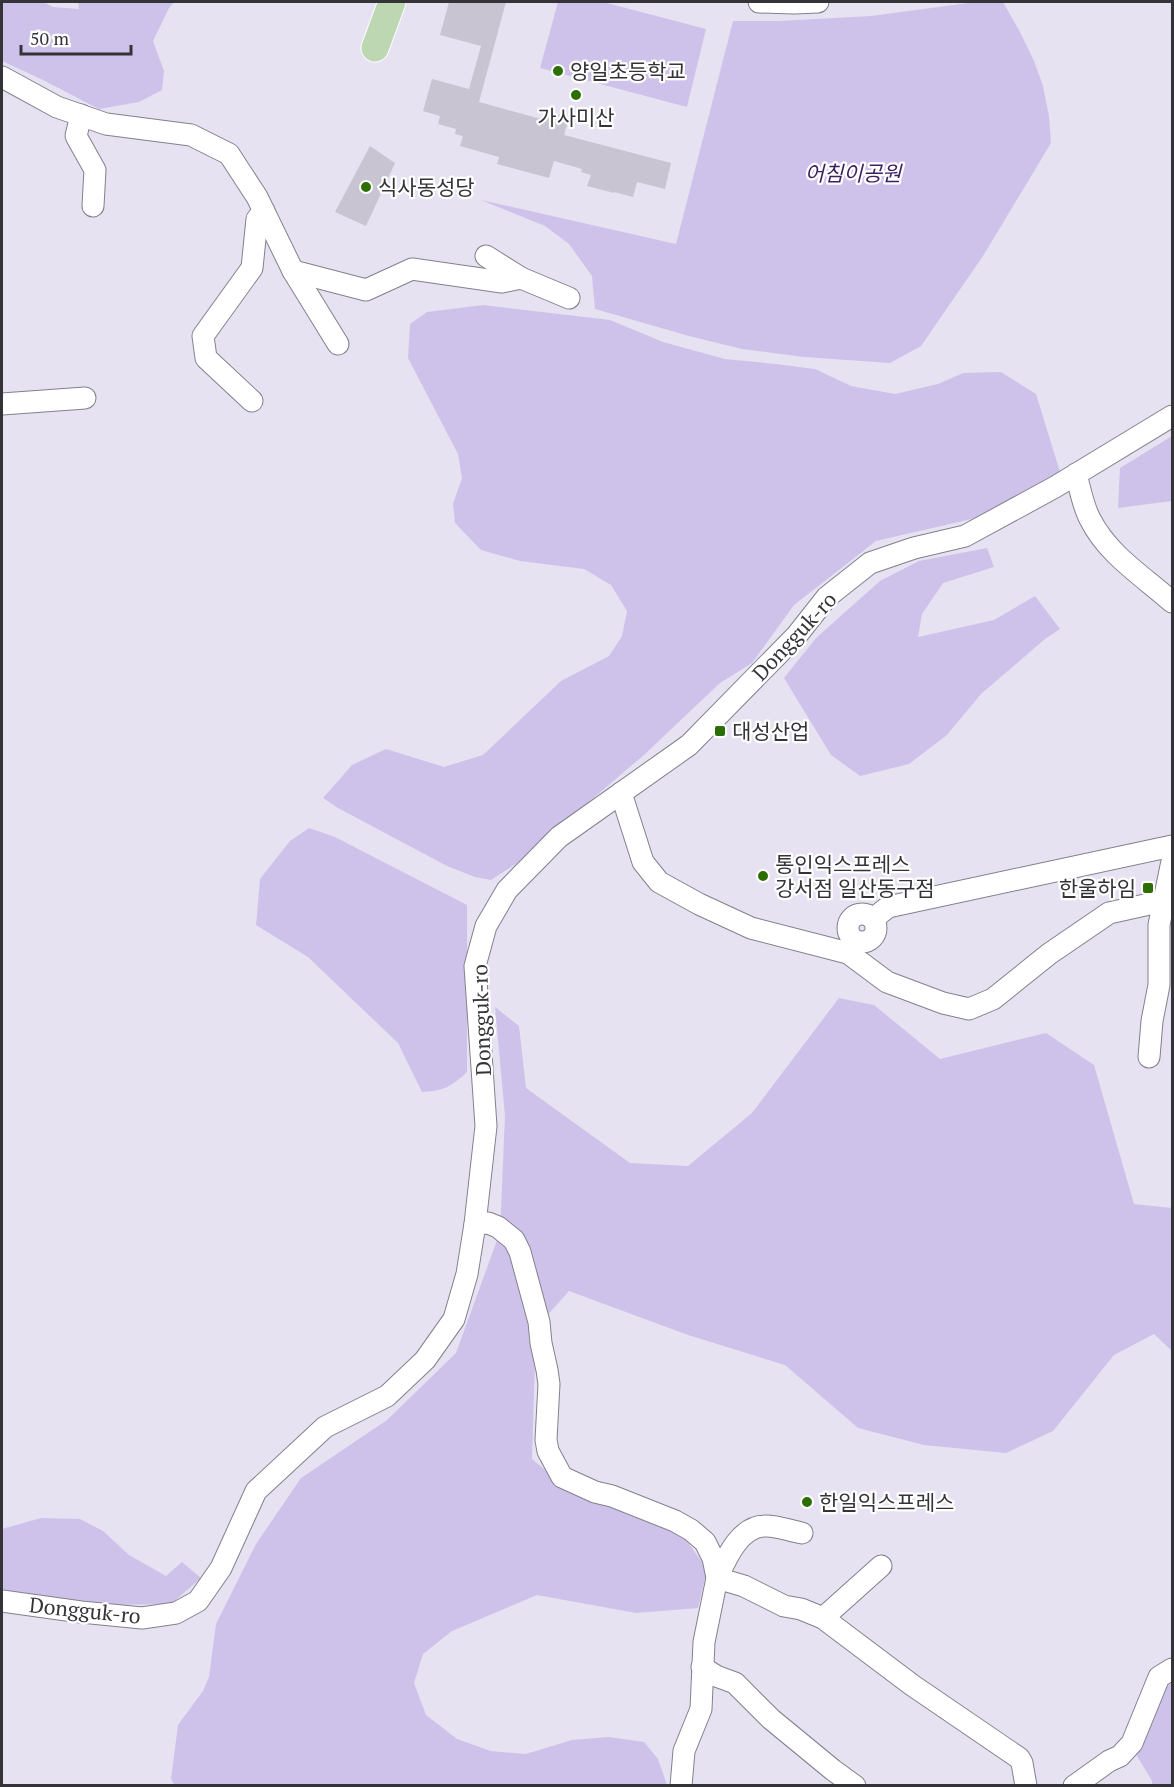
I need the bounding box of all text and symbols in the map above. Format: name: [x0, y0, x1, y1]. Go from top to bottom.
scale bar: [21, 18, 130, 56]
text: 50 m: [30, 26, 70, 50]
place label: 양일초등학교: [570, 57, 686, 85]
marker: 양일초등학교: [551, 64, 565, 78]
marker: 가사미산: [569, 88, 583, 102]
place label: 가사미산: [537, 103, 615, 131]
park label: 어침이공원: [805, 159, 903, 187]
place label: 식사동성당: [378, 173, 475, 201]
marker: 식사동성당: [359, 180, 373, 194]
street label: Dongguk-ro: [746, 586, 842, 686]
place label: 대성산업: [732, 717, 809, 745]
marker: 대성산업: [713, 724, 727, 738]
place label: 통인익스프레스 강서점 일산동구점: [775, 850, 935, 902]
marker: 통인익스프레스 강서점 일산동구점: [756, 869, 770, 883]
place label: 한울하임: [1059, 874, 1136, 902]
marker: 한울하임: [1141, 881, 1155, 895]
street label: Dongguk-ro: [465, 964, 497, 1076]
place label: 한일익스프레스: [819, 1488, 954, 1516]
marker: 한일익스프레스: [800, 1495, 814, 1509]
street label: Dongguk-ro: [28, 1590, 142, 1630]

